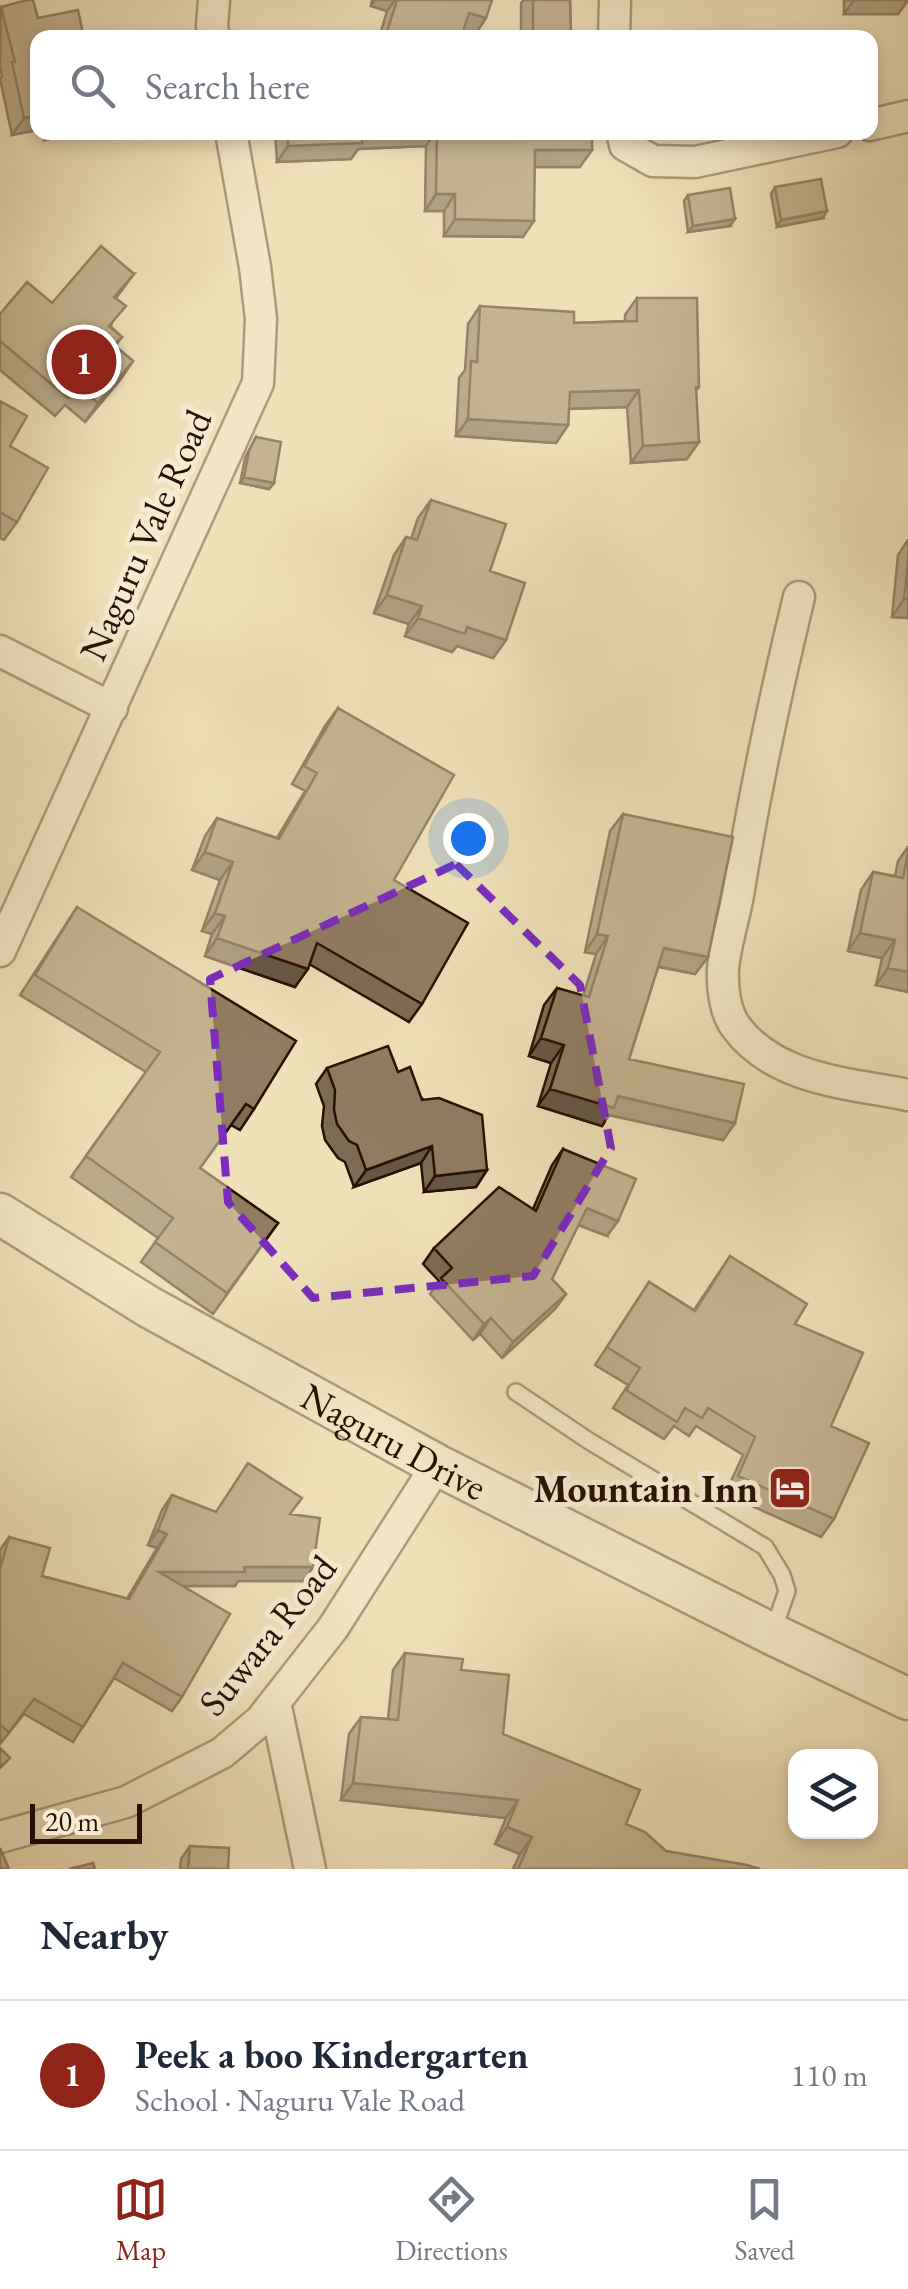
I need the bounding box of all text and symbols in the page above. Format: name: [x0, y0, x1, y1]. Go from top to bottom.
search box: [30, 30, 878, 140]
icon: search: [65, 58, 120, 113]
text: Search here: [145, 61, 310, 110]
pin: 1: [52, 324, 116, 400]
street label: Naguru Vale Road: [68, 401, 223, 668]
your location: [443, 813, 494, 864]
street label: Naguru Drive: [293, 1371, 495, 1511]
place label: Mountain Inn: [534, 1464, 758, 1513]
hotel icon: Mountain Inn: [767, 1465, 813, 1511]
street label: Suwara Road: [187, 1544, 347, 1726]
map controls: [788, 1749, 878, 1839]
button: layers: [788, 1749, 878, 1839]
scale bar: [30, 1799, 142, 1844]
text: 20 m: [45, 1803, 99, 1839]
text: Nearby: [40, 1907, 169, 1962]
text: Peek a boo Kindergarten: [135, 2030, 528, 2079]
text: 1: [64, 2054, 81, 2096]
text: 110 m: [791, 2054, 868, 2096]
text: School · Naguru Vale Road: [135, 2079, 465, 2121]
tab: Map: [113, 2172, 168, 2268]
tab: Directions: [395, 2172, 508, 2268]
tab: Saved: [735, 2172, 795, 2268]

